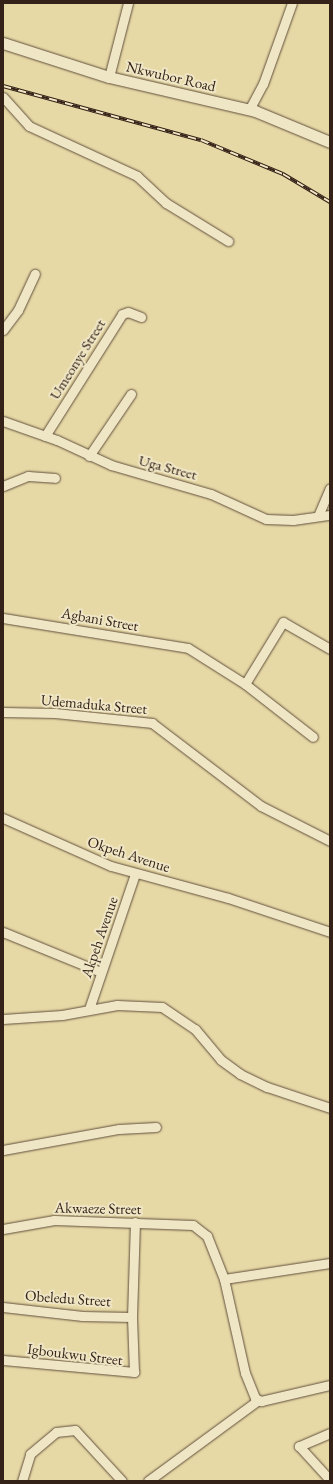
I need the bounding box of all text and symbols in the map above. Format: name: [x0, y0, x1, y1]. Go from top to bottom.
street label: Nkwubor Road: [124, 57, 218, 95]
street label: Umeonye Street: [45, 316, 109, 402]
street label: Uga Street: [137, 451, 199, 483]
street label: Agbani Street: [60, 603, 140, 635]
street label: Udemaduka Street: [40, 690, 148, 718]
street label: Okpeh Avenue: [85, 832, 173, 876]
street label: Akpeh Avenue: [77, 894, 121, 980]
street label: Akwaeze Street: [54, 1198, 142, 1218]
street label: Obeledu Street: [25, 1286, 111, 1310]
street label: Igboukwu Street: [26, 1339, 124, 1369]

